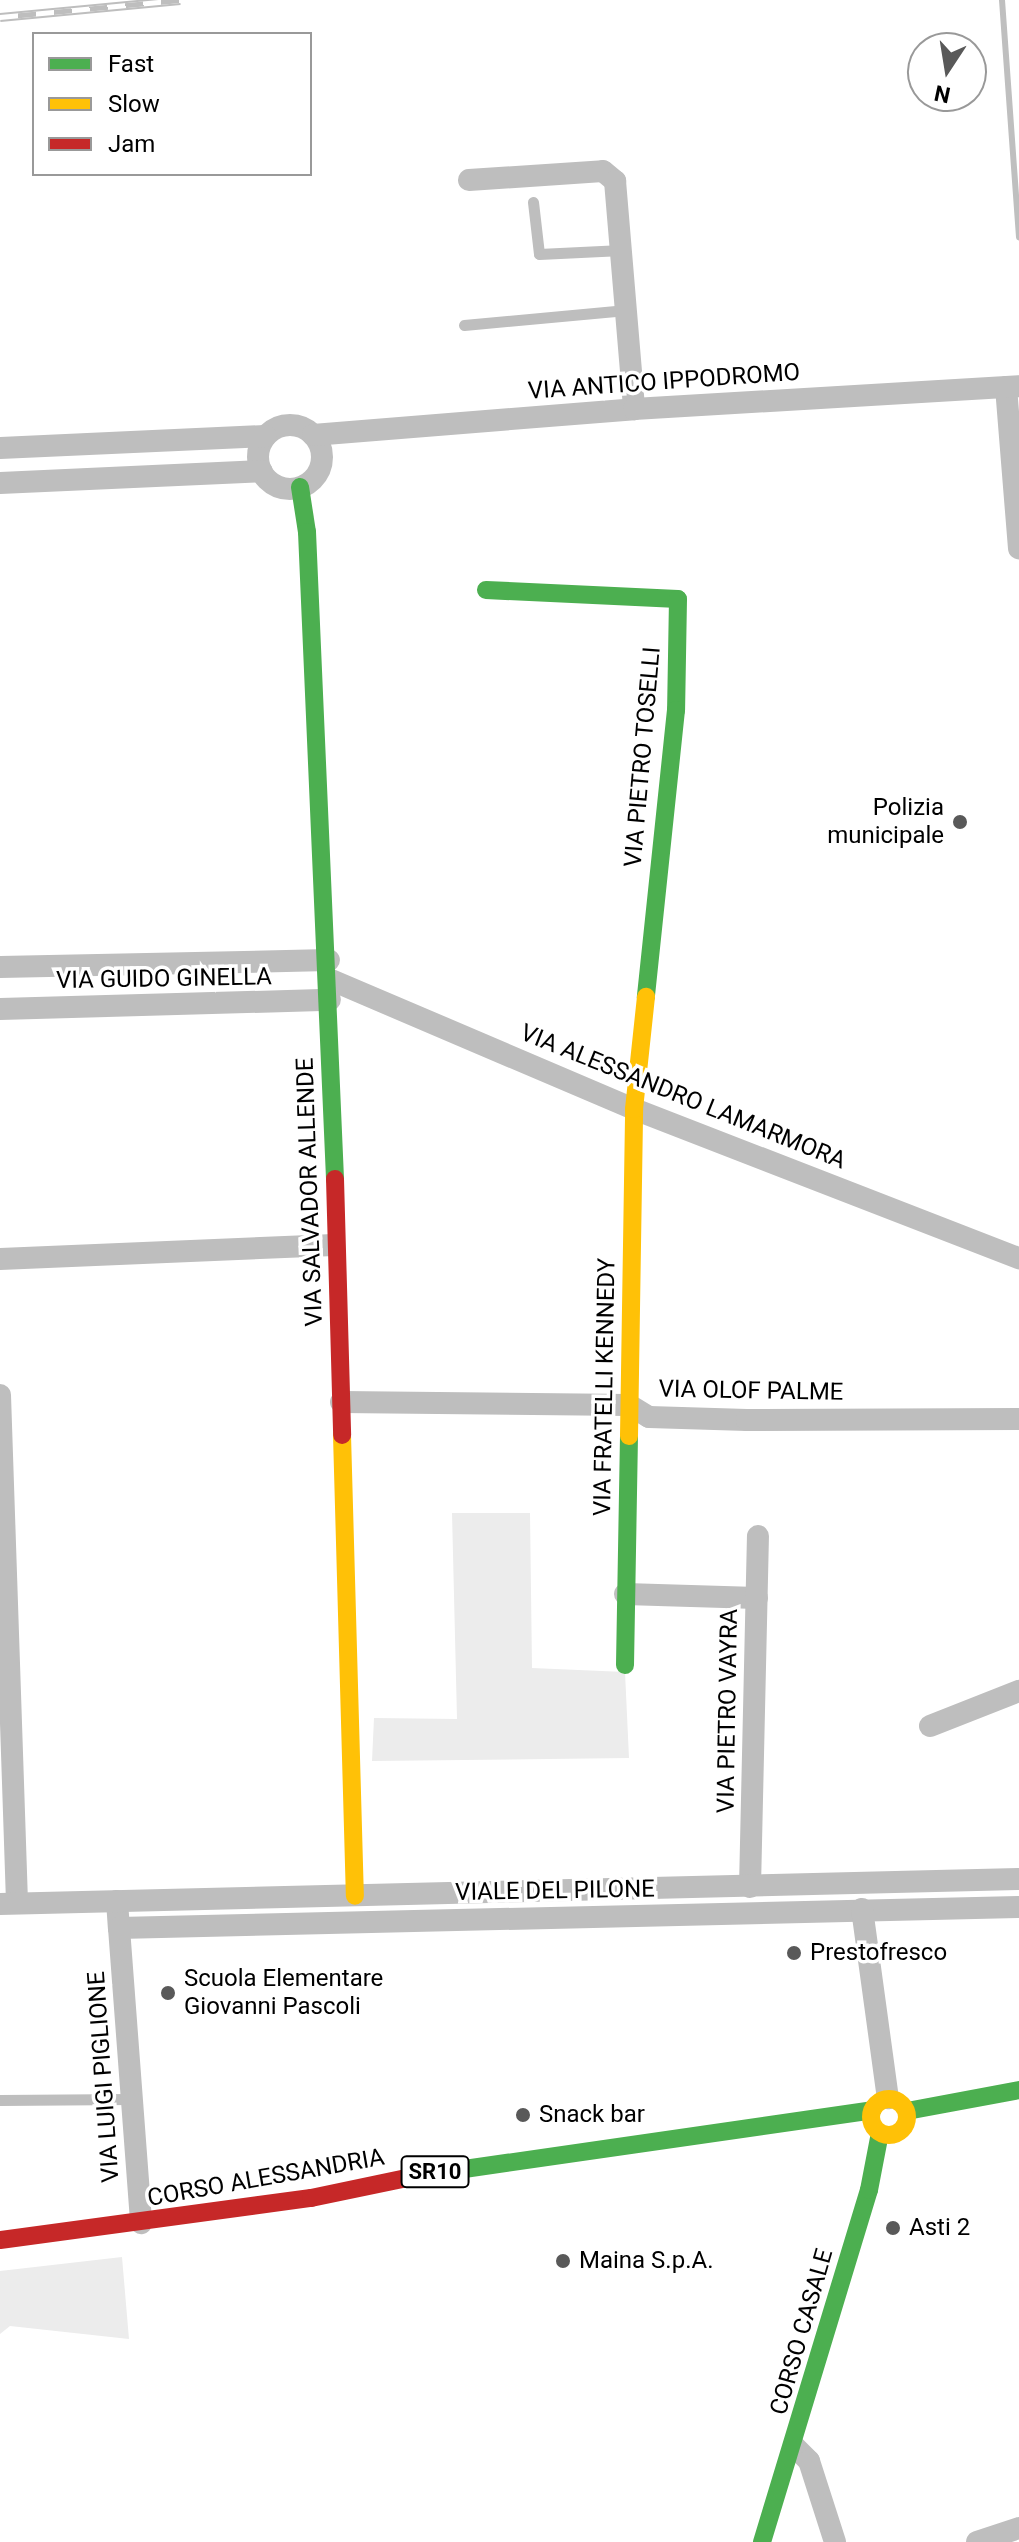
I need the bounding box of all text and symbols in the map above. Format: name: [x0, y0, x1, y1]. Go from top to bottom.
legend: [32, 32, 312, 176]
north arrow: [907, 32, 987, 112]
text: Fast: [108, 50, 154, 78]
text: N: [932, 80, 953, 108]
text: Slow: [108, 90, 160, 118]
text: Jam: [108, 130, 155, 158]
street label: VIA ANTICO IPPODROMO: [527, 358, 801, 406]
street label: VIA PIETRO TOSELLI: [619, 645, 667, 869]
place label: Polizia municipale: [827, 794, 944, 850]
marker: Polizia municipale: [951, 813, 969, 831]
street label: VIA GUIDO GINELLA: [56, 963, 272, 995]
street label: VIA ALESSANDRO LAMARMORA: [516, 1018, 850, 1176]
street label: VIA SALVADOR ALLENDE: [291, 1057, 329, 1327]
street label: VIA FRATELLI KENNEDY: [588, 1258, 622, 1516]
street label: VIA OLOF PALME: [658, 1375, 844, 1407]
street label: VIA PIETRO VAYRA: [712, 1608, 744, 1814]
street label: VIALE DEL PILONE: [455, 1875, 655, 1907]
place label: Prestofresco: [810, 1939, 947, 1967]
marker: Prestofresco: [785, 1944, 803, 1962]
place label: Scuola Elementare Giovanni Pascoli: [184, 1965, 383, 2021]
street label: VIA LUIGI PIGLIONE: [82, 1970, 126, 2184]
marker: Scuola Elementare Giovanni Pascoli: [159, 1984, 177, 2002]
place label: Snack bar: [539, 2101, 645, 2129]
marker: Snack bar: [514, 2106, 532, 2124]
street label: CORSO ALESSANDRIA: [145, 2143, 387, 2213]
road number: SR10: [399, 2154, 471, 2190]
place label: Asti 2: [909, 2214, 970, 2242]
marker: Asti 2: [884, 2219, 902, 2237]
street label: CORSO CASALE: [765, 2246, 839, 2418]
place label: Maina S.p.A.: [579, 2247, 713, 2275]
marker: Maina S.p.A.: [554, 2252, 572, 2270]

